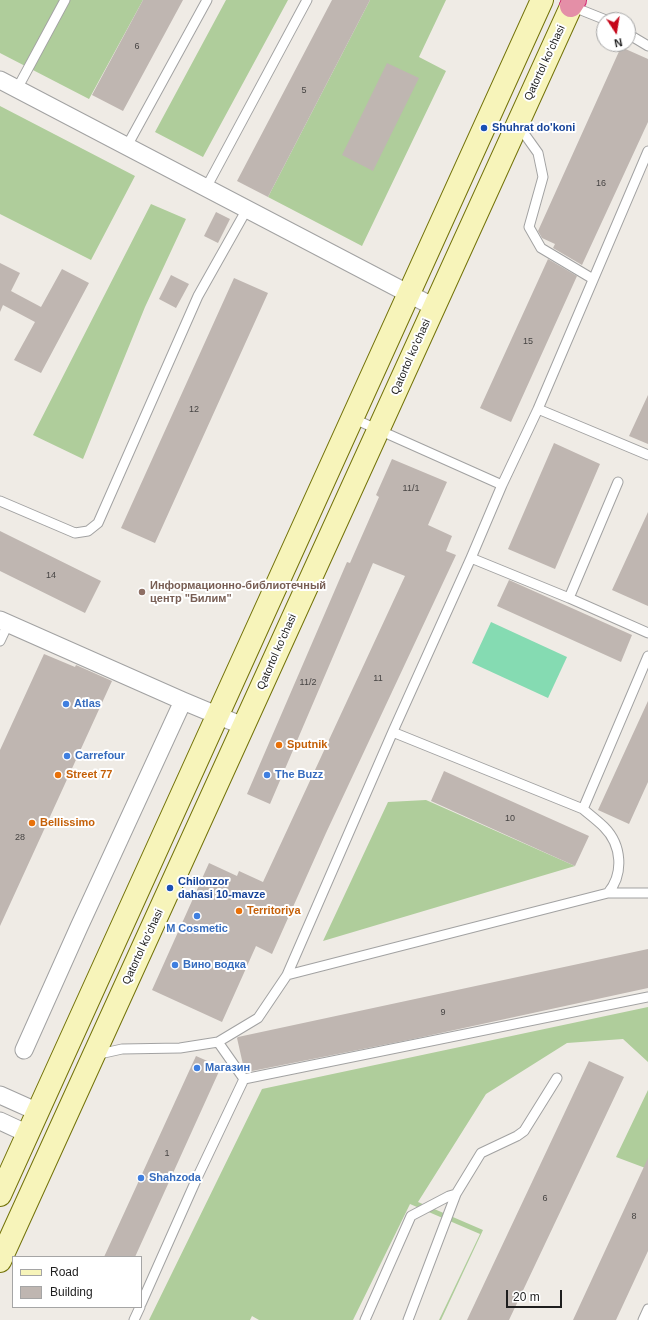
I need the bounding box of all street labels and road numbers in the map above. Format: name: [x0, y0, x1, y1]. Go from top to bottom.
street label: Qatortol ko'chasi: [522, 23, 568, 103]
street label: Qatortol ko'chasi: [388, 317, 434, 397]
street label: Qatortol ko'chasi: [254, 612, 300, 692]
street label: Qatortol ko'chasi: [120, 907, 166, 987]

